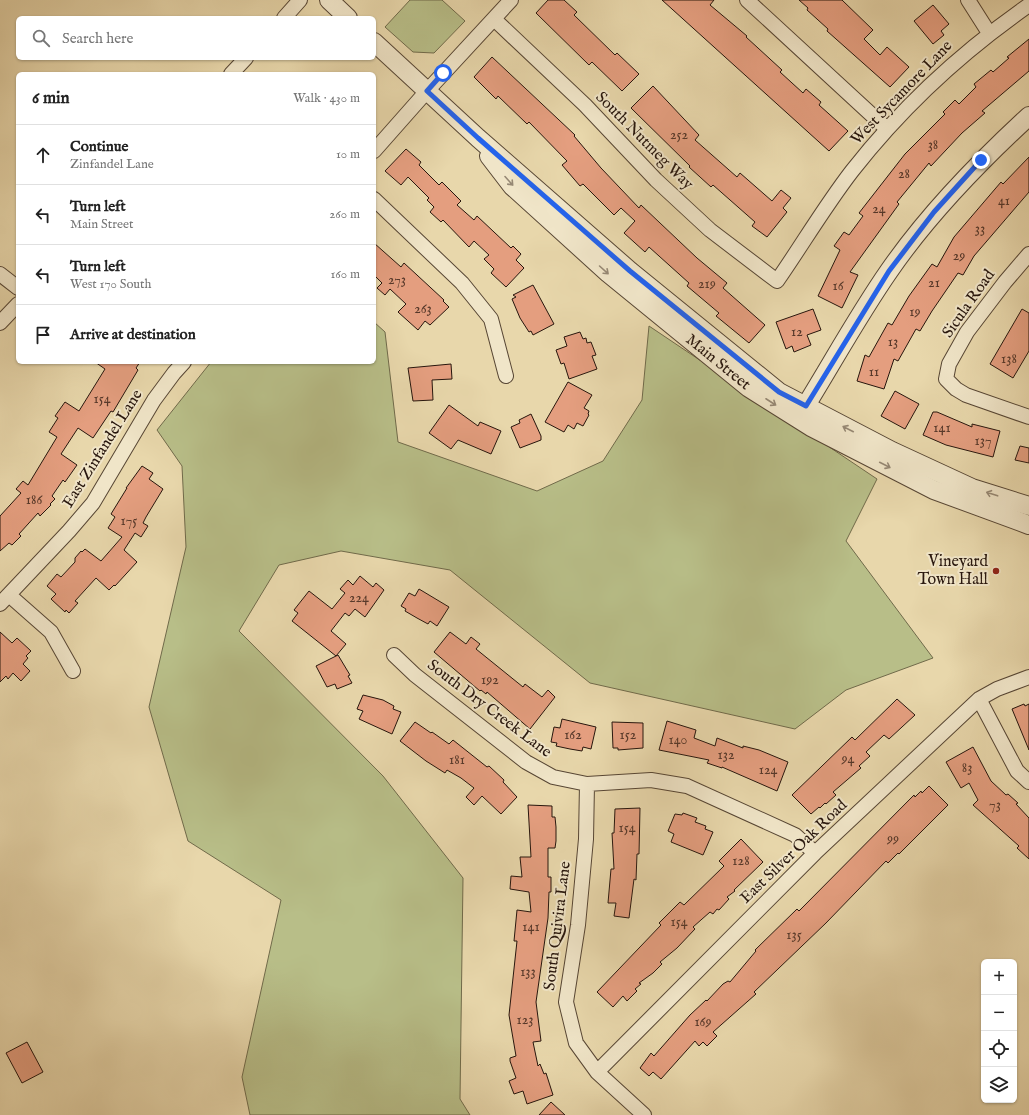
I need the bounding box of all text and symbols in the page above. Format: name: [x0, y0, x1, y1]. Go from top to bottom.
search box: [16, 16, 376, 60]
icon: search: [30, 27, 52, 49]
text: Search here: [62, 29, 133, 48]
street label: West Sycamore Lane: [847, 37, 957, 149]
route start: [434, 64, 452, 82]
text: 6 min: [32, 88, 70, 109]
street label: South Nutmeg Way: [591, 88, 697, 194]
text: Walk · 430 m: [293, 90, 360, 107]
house number: 252: [670, 126, 688, 144]
house number: 38: [928, 136, 938, 154]
text: Continue: [70, 137, 128, 156]
icon: ahead: [32, 144, 54, 166]
text: 10 m: [336, 146, 360, 163]
route end: [972, 151, 990, 169]
text: Zinfandel Lane: [70, 156, 154, 173]
house number: 28: [898, 165, 910, 183]
one-way arrow: [504, 176, 513, 186]
house number: 41: [998, 192, 1010, 210]
text: Turn left: [70, 197, 126, 216]
house number: 24: [872, 200, 886, 218]
icon: left: [32, 204, 54, 226]
text: 260 m: [329, 206, 360, 223]
text: Main Street: [70, 216, 133, 233]
house number: 33: [975, 220, 985, 238]
house number: 29: [953, 247, 965, 265]
text: Turn left: [70, 257, 126, 276]
icon: left: [32, 264, 54, 286]
one-way arrow: [598, 265, 609, 274]
text: 160 m: [330, 266, 360, 283]
street label: Sicula Road: [938, 266, 1000, 342]
house number: 273: [388, 271, 406, 289]
house number: 21: [928, 274, 940, 292]
house number: 219: [698, 275, 716, 293]
text: West 170 South: [70, 276, 151, 293]
house number: 16: [832, 277, 845, 295]
house number: 263: [414, 300, 432, 318]
house number: 19: [909, 303, 921, 321]
house number: 12: [791, 323, 803, 341]
icon: arrive: [32, 324, 54, 346]
text: Arrive at destination: [70, 325, 196, 344]
street label: Main Street: [681, 330, 755, 395]
house number: 13: [888, 333, 898, 351]
house number: 138: [1001, 350, 1017, 368]
house number: 11: [869, 363, 879, 381]
street label: East Zinfandel Lane: [59, 386, 147, 512]
house number: 154: [93, 390, 111, 408]
one-way arrow: [765, 399, 777, 407]
house number: 141: [933, 419, 951, 437]
one-way arrow: [843, 425, 855, 432]
house number: 137: [975, 432, 992, 450]
one-way arrow: [879, 462, 891, 469]
one-way arrow: [985, 490, 998, 497]
house number: 186: [26, 491, 43, 509]
house number: 175: [121, 512, 137, 530]
place label: Vineyard Town Hall: [917, 552, 989, 590]
marker: Vineyard Town Hall: [991, 566, 1001, 576]
house number: 224: [349, 589, 369, 607]
street label: South Dry Creek Lane: [423, 656, 555, 762]
house number: 192: [481, 671, 499, 689]
house number: 162: [564, 726, 582, 744]
house number: 152: [620, 726, 637, 744]
house number: 140: [669, 731, 688, 749]
house number: 132: [717, 746, 735, 764]
house number: 94: [841, 750, 855, 768]
house number: 181: [449, 751, 465, 769]
house number: 83: [962, 759, 972, 777]
house number: 124: [759, 761, 777, 779]
street label: East Silver Oak Road: [736, 795, 852, 908]
house number: 73: [989, 796, 1001, 814]
house number: 154: [618, 819, 636, 837]
house number: 99: [886, 830, 899, 848]
house number: 128: [732, 852, 750, 870]
street label: South Quivira Lane: [540, 860, 576, 992]
house number: 154: [670, 913, 688, 931]
house number: 141: [522, 918, 540, 936]
house number: 135: [786, 926, 802, 944]
map controls: [981, 959, 1017, 1103]
button: +: [981, 959, 1017, 995]
house number: 133: [520, 963, 536, 981]
button: −: [981, 995, 1017, 1031]
house number: 123: [516, 1011, 534, 1029]
house number: 169: [694, 1013, 712, 1031]
button: locate: [981, 1031, 1017, 1067]
button: layers: [981, 1067, 1017, 1103]

